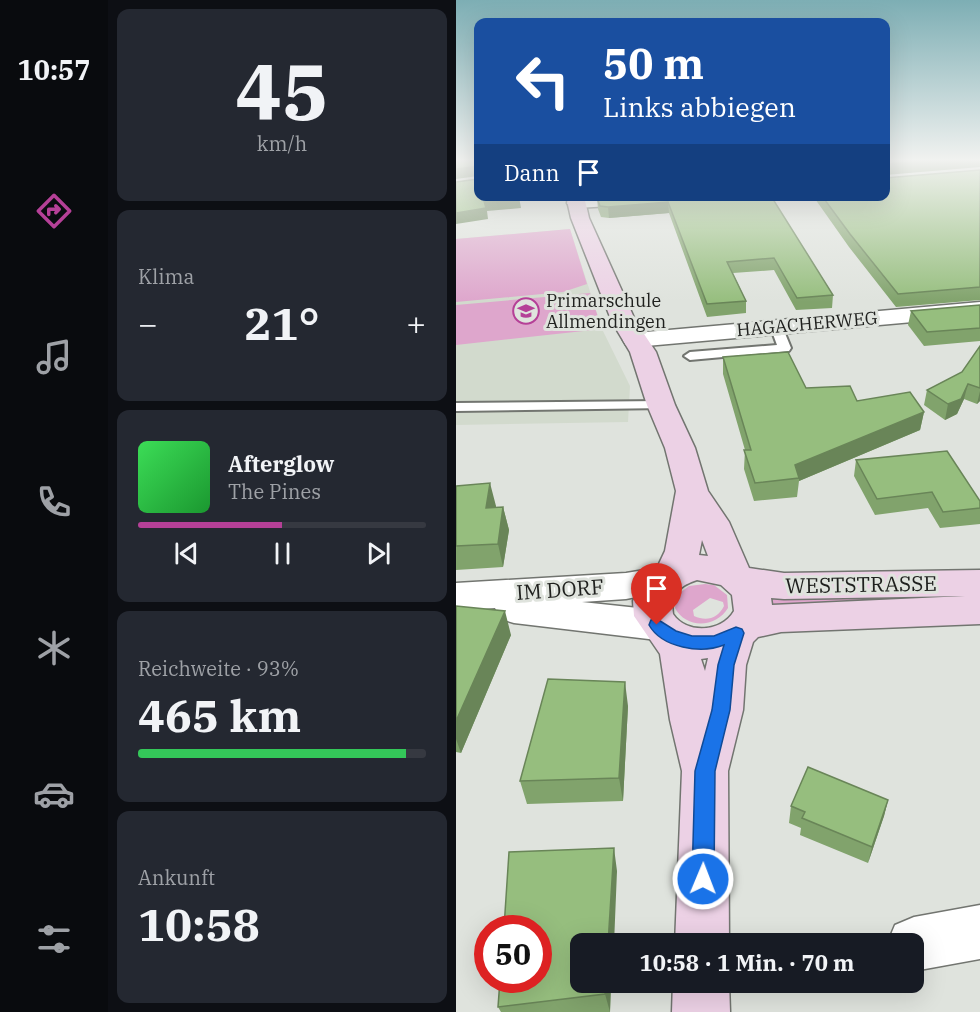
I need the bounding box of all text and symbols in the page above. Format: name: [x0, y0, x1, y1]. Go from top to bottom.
text: 50 m: [603, 36, 704, 91]
text: 45: [235, 40, 329, 141]
icon: left: [504, 42, 582, 120]
text: 10:57: [18, 52, 90, 87]
text: Links abbiegen: [603, 89, 796, 124]
text: km/h: [257, 130, 307, 157]
icon: arrive: [572, 156, 605, 189]
text: Dann: [504, 158, 560, 187]
icon: directions: [33, 190, 75, 232]
text: Klima: [138, 263, 194, 290]
place label: Primarschule Allmendingen: [546, 289, 666, 333]
text: 21°: [244, 294, 320, 352]
school or university icon: Primarschule Allmendingen: [511, 296, 541, 326]
text: −: [138, 302, 158, 345]
text: +: [406, 302, 426, 345]
street label: HAGACHERWEG: [735, 306, 879, 341]
icon: music: [33, 336, 75, 378]
text: Afterglow: [228, 449, 335, 478]
text: The Pines: [228, 478, 321, 505]
icon: phone: [33, 481, 75, 523]
icon: previous: [170, 537, 203, 570]
icon: pause: [266, 537, 299, 570]
icon: next: [362, 537, 395, 570]
pin: [631, 563, 682, 625]
street label: WESTSTRASSE: [785, 569, 937, 599]
street label: IM DORF: [515, 572, 605, 606]
icon: arrive: [640, 572, 673, 605]
icon: climate: [33, 627, 75, 669]
text: Reichweite · 93%: [138, 655, 299, 682]
text: 465 km: [138, 686, 301, 744]
icon: car: [33, 773, 75, 815]
position arrow: [671, 847, 735, 911]
text: Ankunft: [138, 864, 215, 891]
text: 10:58: [138, 895, 260, 953]
speed limit sign: 50: [474, 915, 552, 993]
icon: filters: [33, 918, 75, 960]
text: 10:58 · 1 Min. · 70 m: [640, 948, 854, 977]

